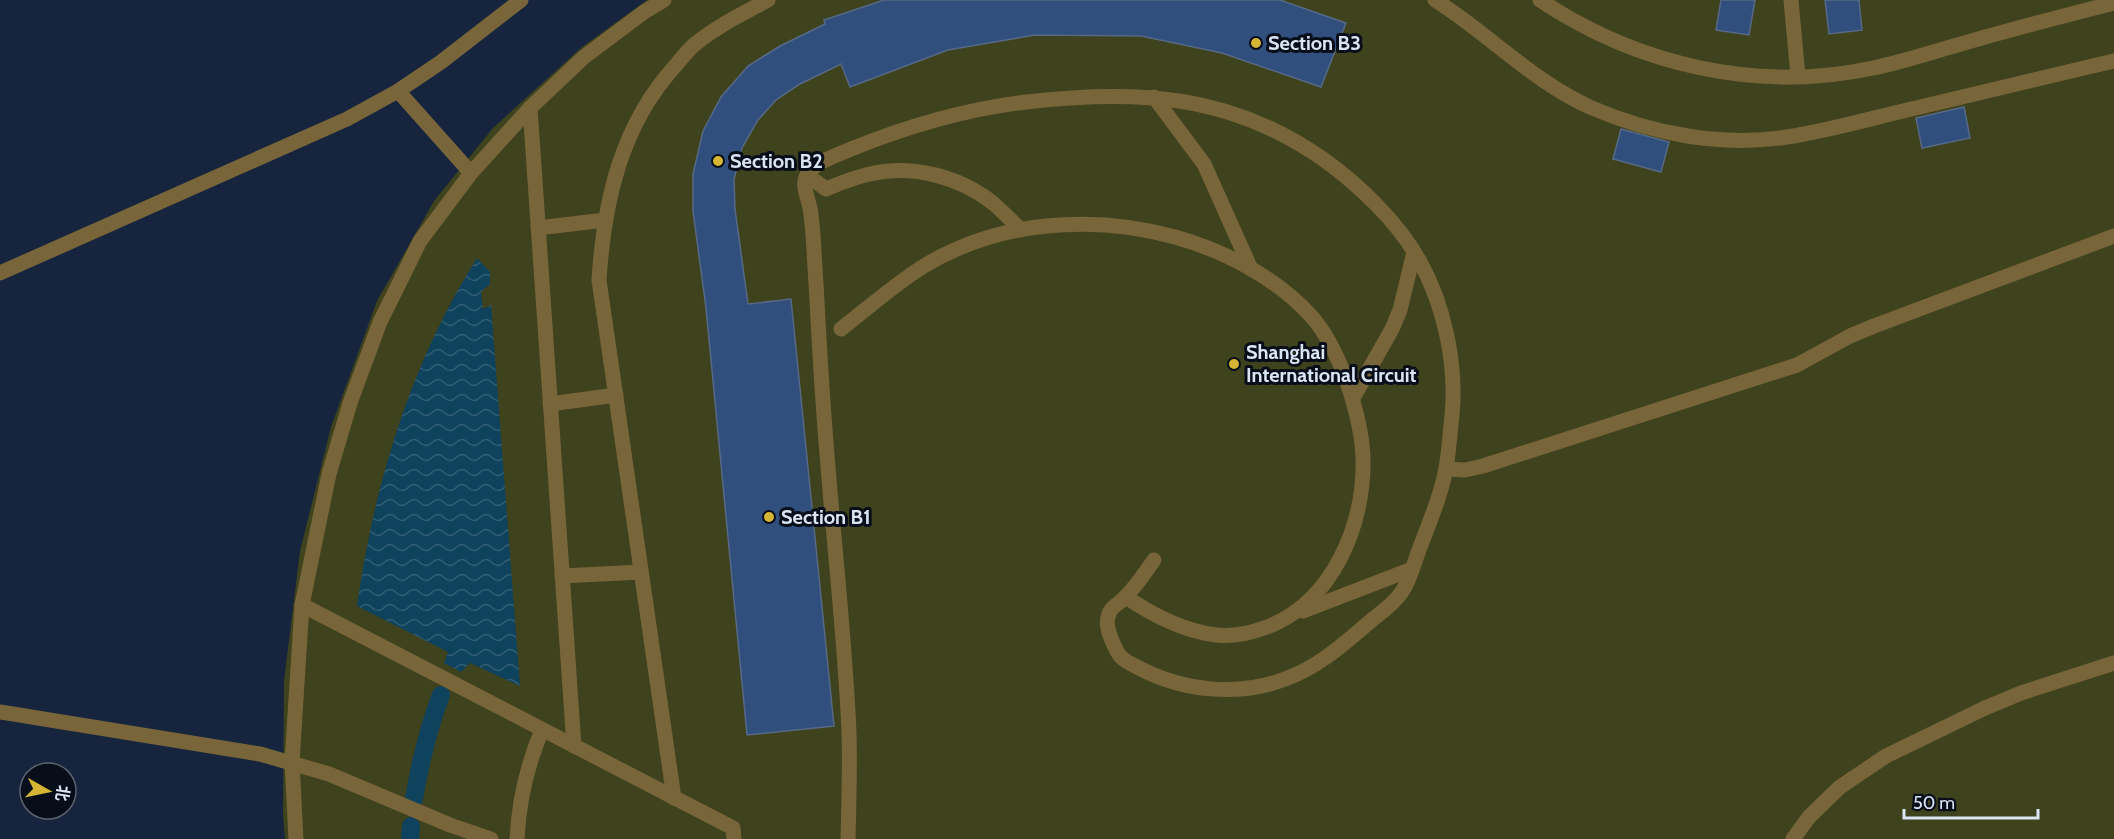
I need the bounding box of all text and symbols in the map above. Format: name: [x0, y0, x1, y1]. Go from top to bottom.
place label: Section B3: [1268, 31, 1361, 55]
marker: Section B3: [1249, 36, 1263, 50]
place label: Section B2: [730, 149, 823, 173]
marker: Section B2: [711, 154, 725, 168]
place label: Shanghai International Circuit: [1246, 340, 1417, 387]
marker: Shanghai International Circuit: [1227, 357, 1241, 371]
place label: Section B1: [781, 505, 871, 529]
marker: Section B1: [762, 510, 776, 524]
north arrow: [18, 761, 78, 821]
scale bar: [1904, 782, 2038, 820]
text: 北: [52, 784, 73, 803]
text: 50 m: [1913, 792, 1955, 814]

